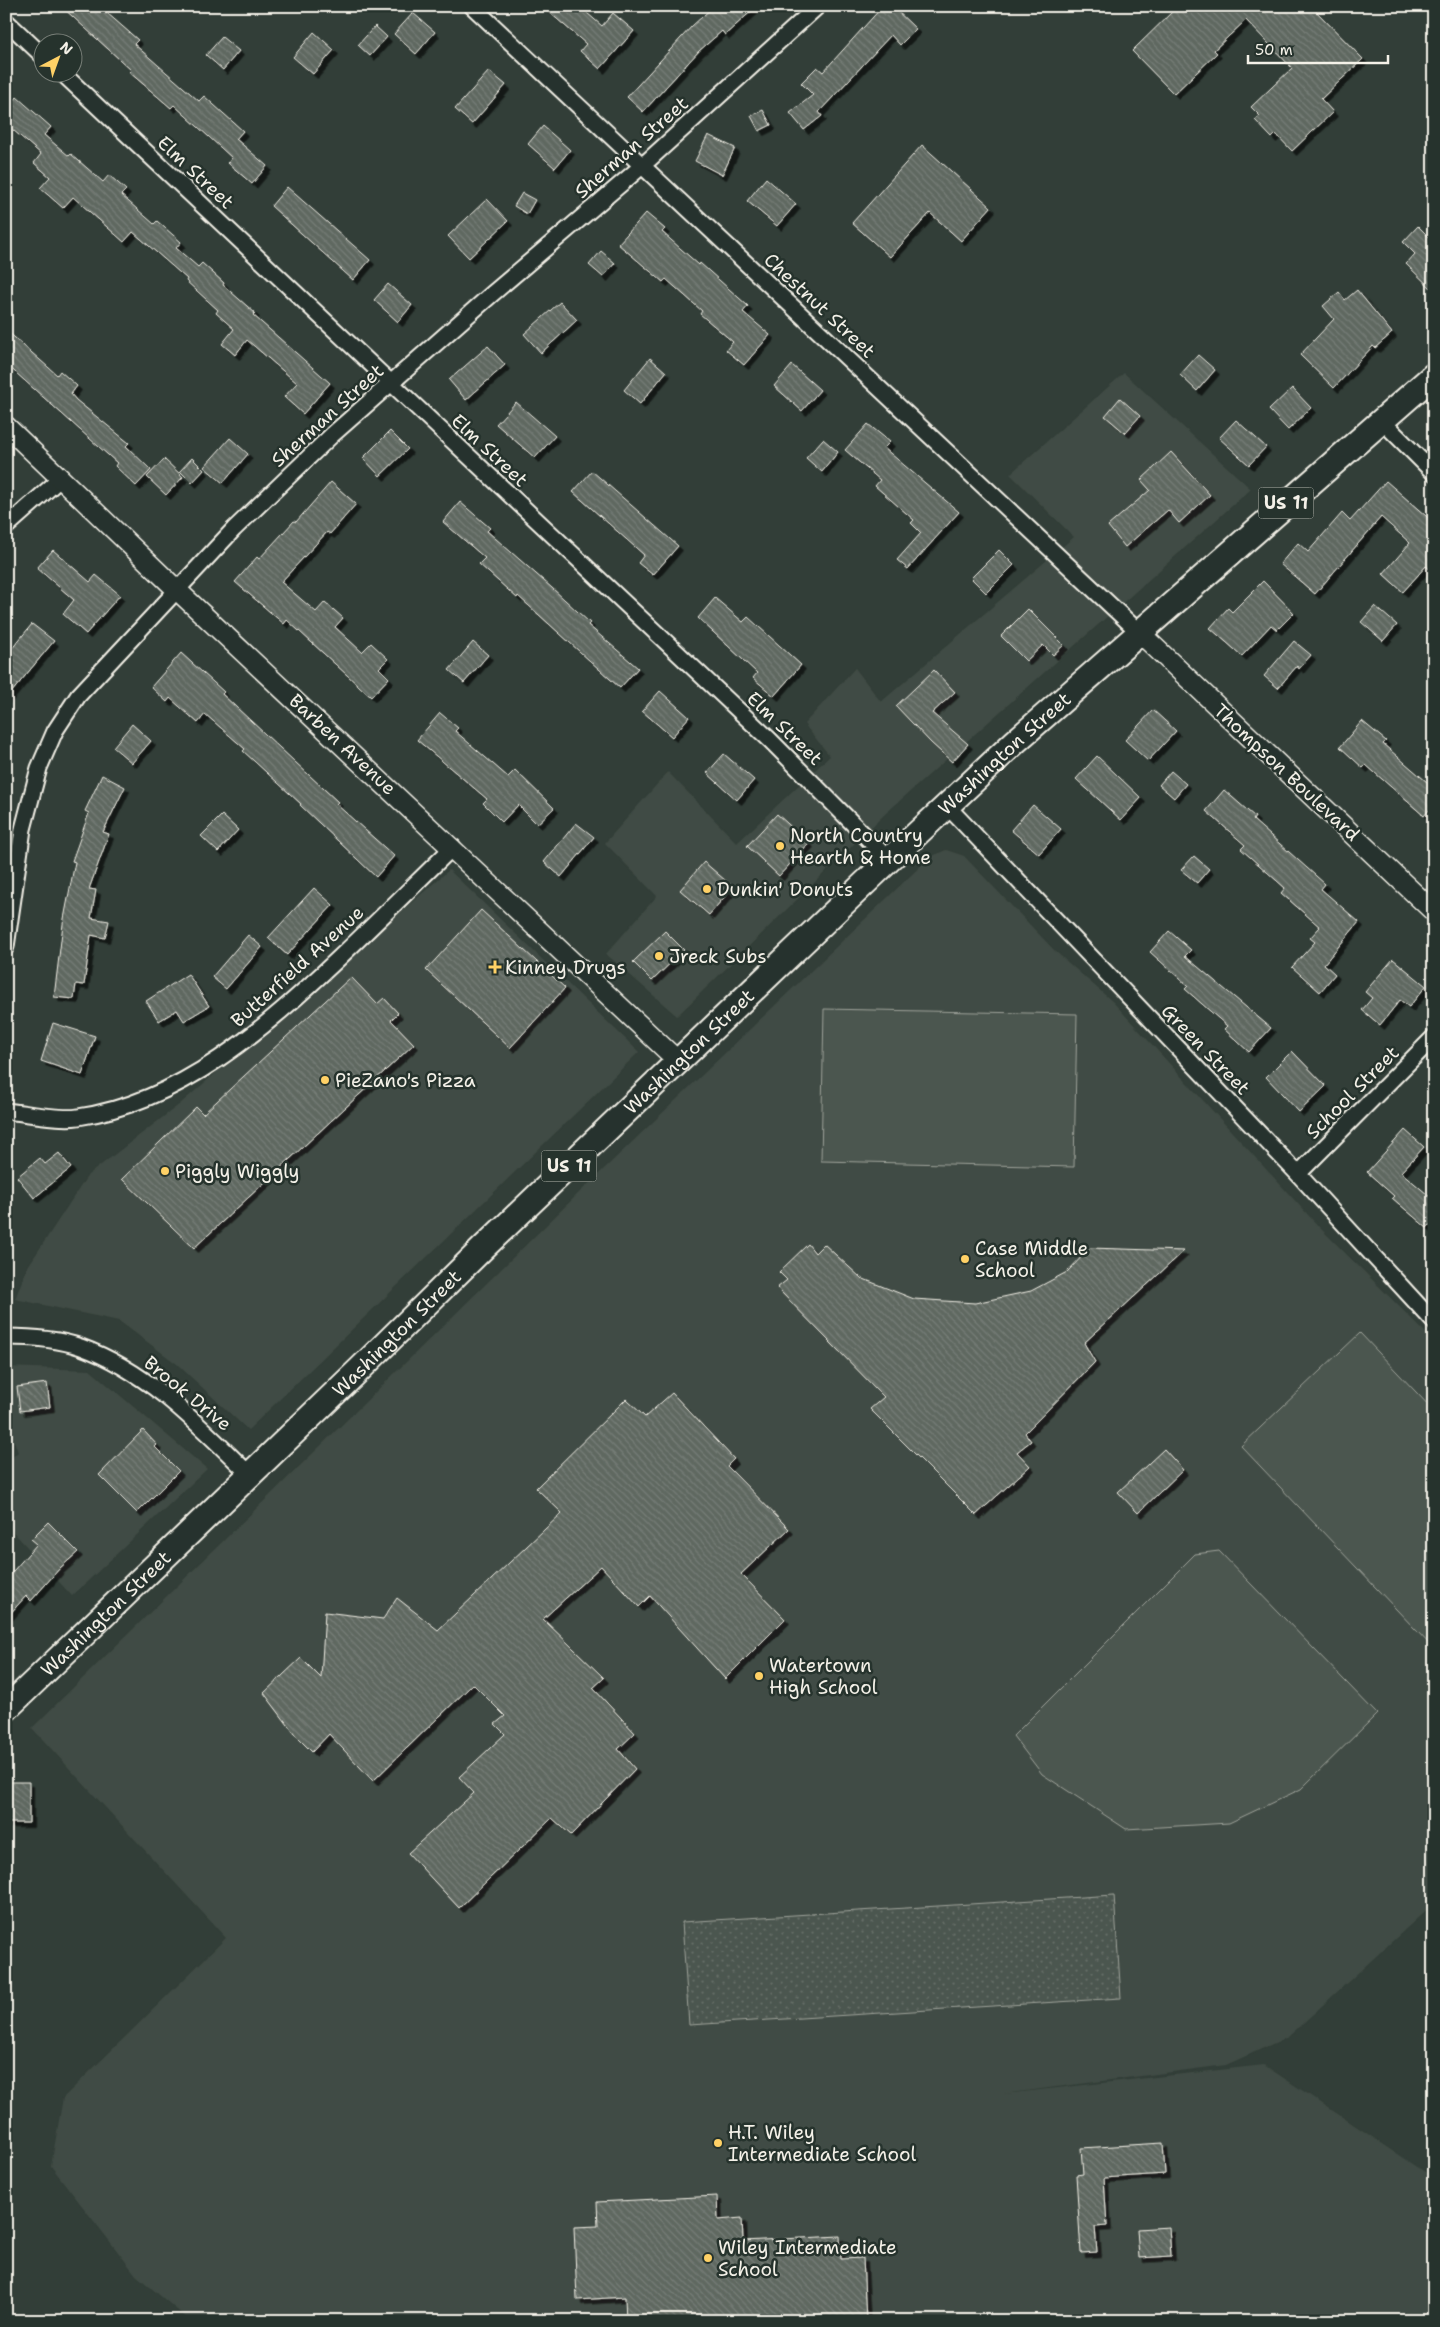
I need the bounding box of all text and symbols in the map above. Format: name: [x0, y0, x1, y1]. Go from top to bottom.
north arrow: [32, 32, 82, 82]
scale bar: [1248, 32, 1388, 64]
text: N: [56, 38, 77, 59]
text: 50 m: [1255, 40, 1293, 60]
street label: Sherman Street: [569, 91, 693, 204]
street label: Elm Street: [152, 130, 239, 214]
street label: Chestnut Street: [759, 247, 881, 363]
street label: Sherman Street: [266, 358, 389, 472]
street label: Elm Street: [446, 408, 533, 492]
road number: US 11: [1258, 488, 1314, 518]
street label: Elm Street: [741, 686, 828, 771]
street label: Washington Street: [933, 687, 1076, 821]
street label: Barben Avenue: [284, 688, 402, 800]
street label: Thompson Boulevard: [1208, 698, 1365, 847]
place label: North Country Hearth & Home: [790, 823, 931, 870]
marker: North Country Hearth & Home: [774, 840, 786, 852]
place label: Dunkin' Donuts: [717, 877, 853, 902]
marker: Dunkin' Donuts: [701, 883, 713, 895]
street label: Butterfield Avenue: [226, 900, 369, 1033]
place label: Jreck Subs: [669, 944, 767, 969]
marker: Jreck Subs: [653, 950, 665, 962]
place label: Kinney Drugs: [505, 955, 626, 980]
marker: Kinney Drugs: [489, 961, 501, 973]
street label: Washington Street: [619, 983, 760, 1120]
street label: Green Street: [1156, 998, 1255, 1100]
street label: School Street: [1300, 1040, 1404, 1144]
place label: PieZano's Pizza: [335, 1068, 476, 1093]
marker: PieZano's Pizza: [319, 1074, 331, 1086]
road number: US 11: [542, 1150, 596, 1182]
place label: Piggly Wiggly: [175, 1159, 300, 1184]
marker: Piggly Wiggly: [159, 1165, 171, 1177]
place label: Case Middle School: [975, 1236, 1088, 1283]
marker: Case Middle School: [959, 1253, 971, 1265]
street label: Washington Street: [327, 1264, 467, 1402]
street label: Brook Drive: [139, 1350, 237, 1436]
street label: Washington Street: [35, 1545, 176, 1682]
place label: Watertown High School: [769, 1653, 878, 1700]
marker: Watertown High School: [753, 1670, 765, 1682]
place label: H.T. Wiley Intermediate School: [728, 2120, 916, 2167]
marker: H.T. Wiley Intermediate School: [712, 2137, 724, 2149]
place label: Wiley Intermediate School: [718, 2235, 897, 2282]
marker: Wiley Intermediate School: [702, 2252, 714, 2264]

